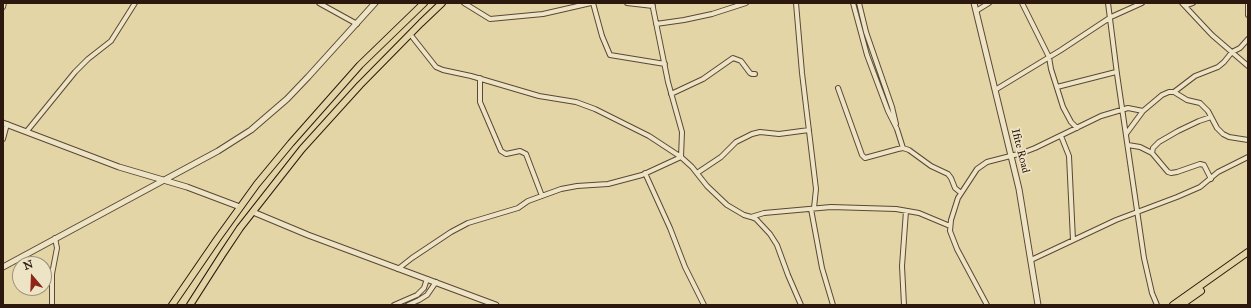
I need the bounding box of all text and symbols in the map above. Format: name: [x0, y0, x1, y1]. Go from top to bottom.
street label: Ifite Road: [1008, 127, 1032, 175]
north arrow: [12, 256, 52, 296]
text: N: [22, 257, 35, 273]

